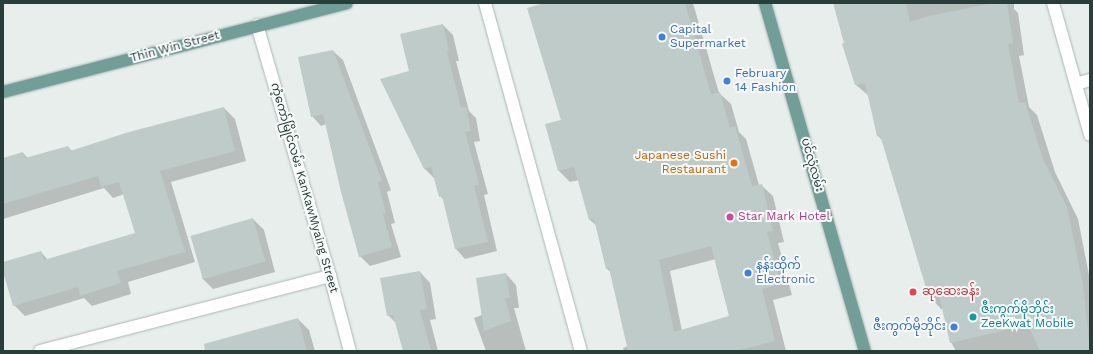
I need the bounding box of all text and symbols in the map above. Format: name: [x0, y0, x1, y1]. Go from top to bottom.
place label: Capital Supermarket: [670, 23, 746, 51]
street label: Thin Win Street: [129, 28, 221, 66]
marker: Capital Supermarket: [657, 32, 667, 42]
place label: February 14 Fashion: [735, 67, 796, 95]
marker: February 14 Fashion: [722, 76, 732, 86]
street label: ကံ့ကော်မြိုင်လမ်း KanKawMyaing Street: [267, 81, 341, 295]
street label: ပင်လုံလမ်း: [797, 136, 827, 194]
place label: Japanese Sushi Restaurant: [635, 149, 726, 177]
marker: Japanese Sushi Restaurant: [729, 158, 739, 168]
place label: Star Mark Hotel: [738, 210, 831, 224]
marker: Star Mark Hotel: [725, 212, 735, 222]
place label: နန်းထိုက် Electronic: [756, 259, 815, 287]
marker: နန်းထိုက် Electronic: [743, 268, 753, 278]
place label: ဆုဆေးခန်း: [922, 285, 980, 299]
marker: ဆုဆေးခန်း: [907, 286, 919, 298]
place label: ဇီးကွက်မိုဘိုင်း ZeeKwat Mobile: [981, 303, 1074, 331]
marker: ဇီးကွက်မိုဘိုင်း ZeeKwat Mobile: [968, 312, 978, 322]
place label: ဇီးကွက်မိုဘိုင်း: [873, 320, 946, 334]
marker: ဇီးကွက်မိုဘိုင်း: [949, 322, 959, 332]

